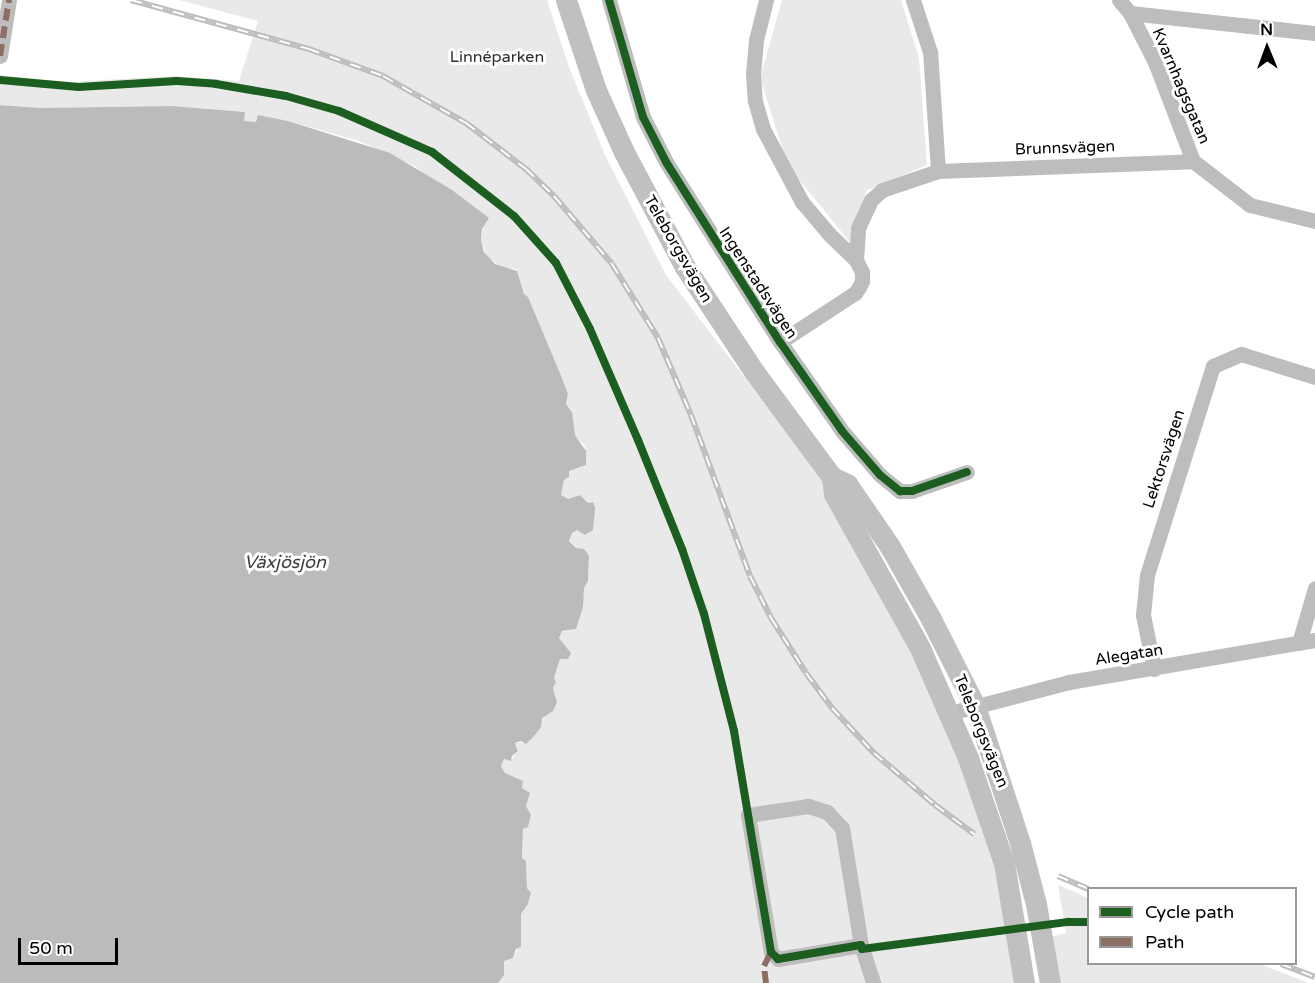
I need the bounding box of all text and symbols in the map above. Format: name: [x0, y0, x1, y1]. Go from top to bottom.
north arrow: [1237, 18, 1297, 78]
text: N: [1260, 20, 1273, 40]
street label: Kvarnhagsgatan: [1148, 25, 1214, 147]
park label: Linnéparken: [450, 47, 544, 67]
street label: Brunnsvägen: [1015, 137, 1115, 159]
street label: Teleborgsvägen: [640, 192, 716, 306]
street label: Ingenstadsvägen: [715, 223, 801, 343]
street label: Lektorsvägen: [1139, 407, 1189, 511]
water label: Växjösjön: [244, 551, 326, 573]
street label: Alegatan: [1094, 640, 1164, 670]
street label: Teleborgsvägen: [950, 672, 1012, 790]
legend: [1087, 887, 1297, 965]
text: Cycle path: [1145, 901, 1234, 923]
scale bar: [21, 926, 122, 964]
text: Path: [1145, 931, 1184, 953]
text: 50 m: [29, 937, 73, 959]

